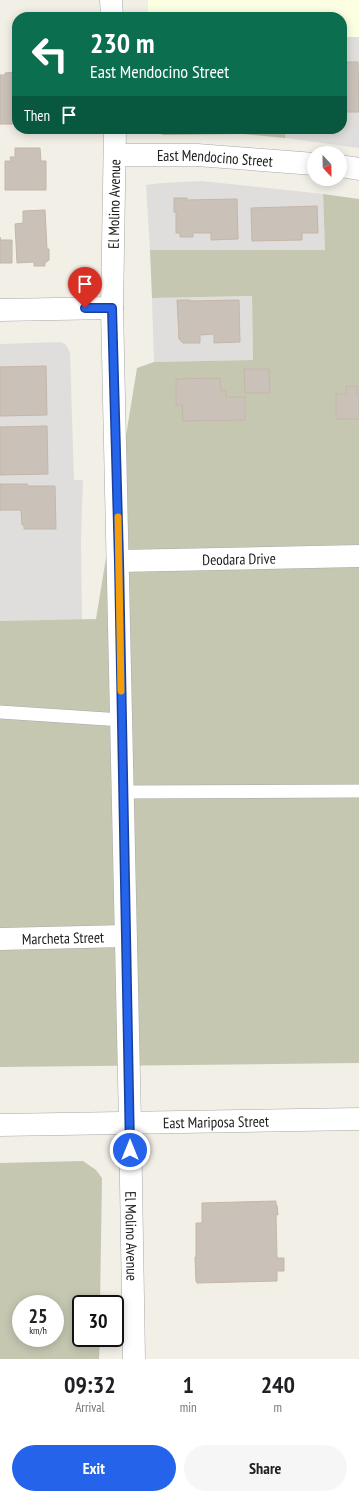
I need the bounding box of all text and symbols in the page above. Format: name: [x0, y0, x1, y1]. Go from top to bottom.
text: 230 m: [90, 24, 154, 61]
icon: left: [24, 28, 76, 80]
text: East Mendocino Street: [90, 60, 229, 83]
icon: arrive: [58, 104, 80, 126]
text: Then: [24, 106, 50, 125]
street label: East Mendocino Street: [157, 146, 274, 170]
north arrow: [307, 146, 347, 186]
map controls: [307, 146, 347, 186]
street label: El Molino Avenue: [104, 159, 124, 249]
pin: [68, 267, 102, 308]
icon: arrive: [74, 273, 96, 295]
street label: Deodara Drive: [202, 548, 276, 569]
street label: Marcheta Street: [22, 927, 104, 948]
street label: East Mariposa Street: [163, 1111, 269, 1132]
position arrow: [109, 1129, 151, 1171]
street label: El Molino Avenue: [122, 1191, 142, 1281]
speed limit sign: 30: [72, 1295, 124, 1347]
text: 25: [28, 1303, 48, 1329]
text: km/h: [29, 1324, 47, 1337]
text: 09:32: [64, 1369, 116, 1400]
text: 1: [182, 1369, 194, 1400]
text: 240: [261, 1369, 295, 1400]
text: Arrival: [75, 1399, 105, 1416]
text: min: [180, 1399, 197, 1416]
text: m: [274, 1399, 282, 1416]
button: Exit: [12, 1445, 176, 1491]
button: Share: [184, 1445, 347, 1491]

